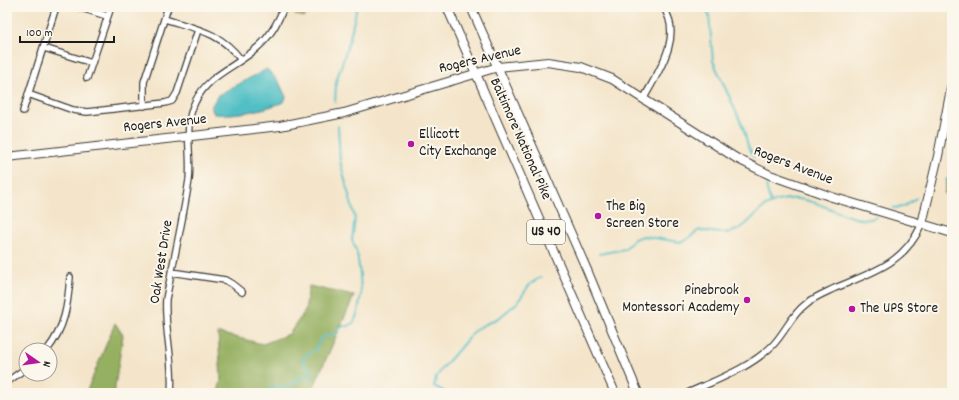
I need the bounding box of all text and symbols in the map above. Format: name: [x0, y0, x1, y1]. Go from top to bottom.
scale bar: [20, 18, 114, 44]
text: 100 m: [26, 25, 53, 42]
street label: Rogers Avenue: [437, 40, 524, 80]
street label: Baltimore National Pike: [483, 75, 557, 204]
street label: Rogers Avenue: [122, 109, 208, 139]
place label: Ellicott City Exchange: [419, 124, 497, 163]
marker: Ellicott City Exchange: [406, 139, 416, 149]
street label: Rogers Avenue: [750, 141, 836, 191]
place label: The Big Screen Store: [606, 196, 679, 235]
marker: The Big Screen Store: [593, 211, 603, 221]
street label: Oak West Drive: [145, 218, 180, 306]
road number: US 40: [527, 220, 565, 244]
place label: Pinebrook Montessori Academy: [622, 280, 740, 319]
marker: Pinebrook Montessori Academy: [742, 295, 752, 305]
place label: The UPS Store: [860, 298, 938, 320]
marker: The UPS Store: [847, 304, 857, 314]
north arrow: [18, 342, 58, 382]
text: N: [37, 359, 54, 369]

